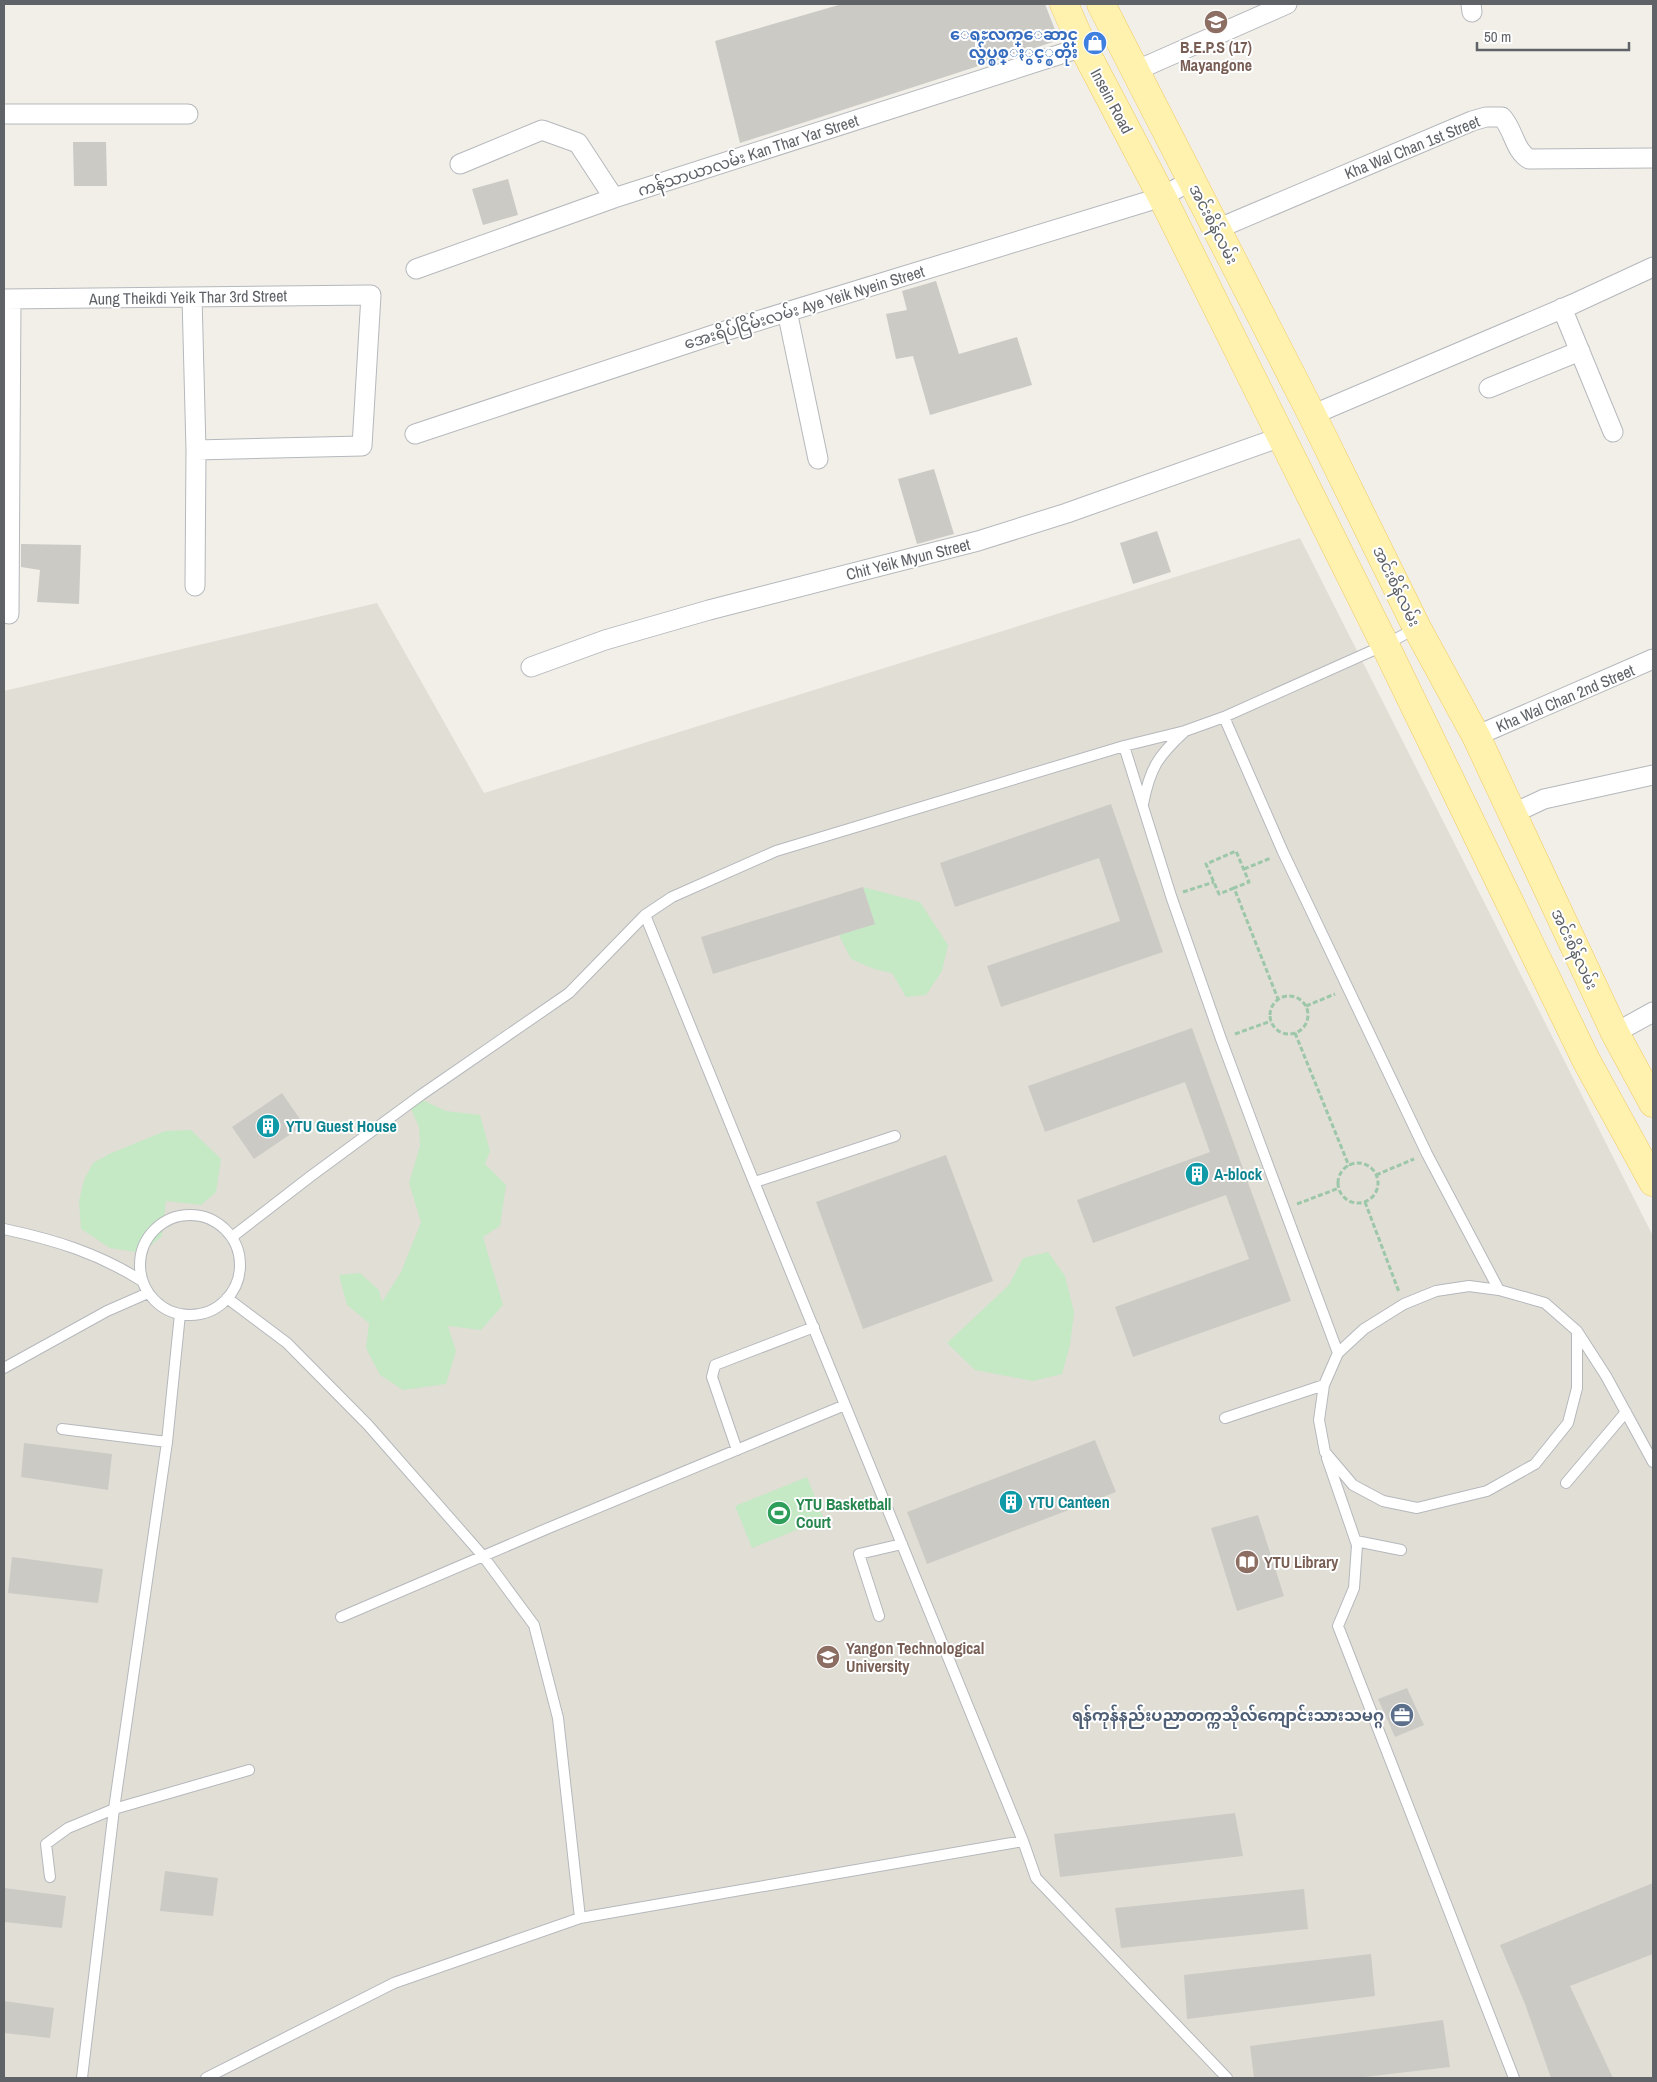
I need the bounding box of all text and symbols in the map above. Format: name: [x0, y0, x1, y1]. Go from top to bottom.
school or university icon: B.E.P.S (17) Mayangone: [1203, 9, 1229, 35]
scale bar: [1477, 20, 1630, 52]
place label: ေရႊလက္ေဆာင္ လ်ွပ္စစ္ႏွင့္စတိုး: [950, 23, 1078, 66]
text: 50 m: [1484, 26, 1511, 47]
shop icon: ေရႊလက္ေဆာင္ လ်ွပ္စစ္ႏွင့္စတိုး: [1082, 30, 1108, 56]
place label: B.E.P.S (17) Mayangone: [1180, 36, 1252, 76]
street label: Insein Road: [1086, 65, 1138, 137]
street label: ကန်သာယာလမ်း Kan Thar Yar Street: [635, 109, 863, 204]
street label: Kha Wal Chan 1st Street: [1341, 110, 1483, 184]
street label: အင်းစိန်လမ်း: [1182, 180, 1244, 269]
street label: အေးရိပ်ငြိမ်းလမ်း Aye Yeik Nyein Street: [681, 260, 928, 357]
street label: Aung Theikdi Yeik Thar 3rd Street: [88, 284, 288, 310]
street label: Chit Yeik Myun Street: [844, 533, 973, 585]
street label: အင်းစိန်လမ်း: [1365, 542, 1426, 631]
street label: Kha Wal Chan 2nd Street: [1492, 659, 1638, 737]
street label: အင်းစိန်လမ်း: [1544, 905, 1603, 994]
building icon: YTU Guest House: [255, 1113, 281, 1139]
place label: YTU Guest House: [286, 1115, 397, 1137]
building icon: A-block: [1184, 1161, 1210, 1187]
place label: A-block: [1214, 1163, 1263, 1185]
building icon: YTU Canteen: [998, 1489, 1024, 1515]
place label: YTU Canteen: [1028, 1491, 1110, 1513]
place label: YTU Basketball Court: [796, 1493, 892, 1533]
sports icon: YTU Basketball Court: [766, 1500, 792, 1526]
library icon: YTU Library: [1234, 1549, 1260, 1575]
place label: YTU Library: [1264, 1551, 1339, 1573]
place label: Yangon Technological University: [846, 1637, 984, 1677]
school or university icon: Yangon Technological University: [815, 1644, 841, 1670]
office icon: ရန်ကုန်နည်းပညာတက္ကသိုလ်ကျောင်းသားသမဂ္ဂ: [1389, 1702, 1415, 1728]
place label: ရန်ကုန်နည်းပညာတက္ကသိုလ်ကျောင်းသားသမဂ္ဂ: [1072, 1704, 1384, 1729]

